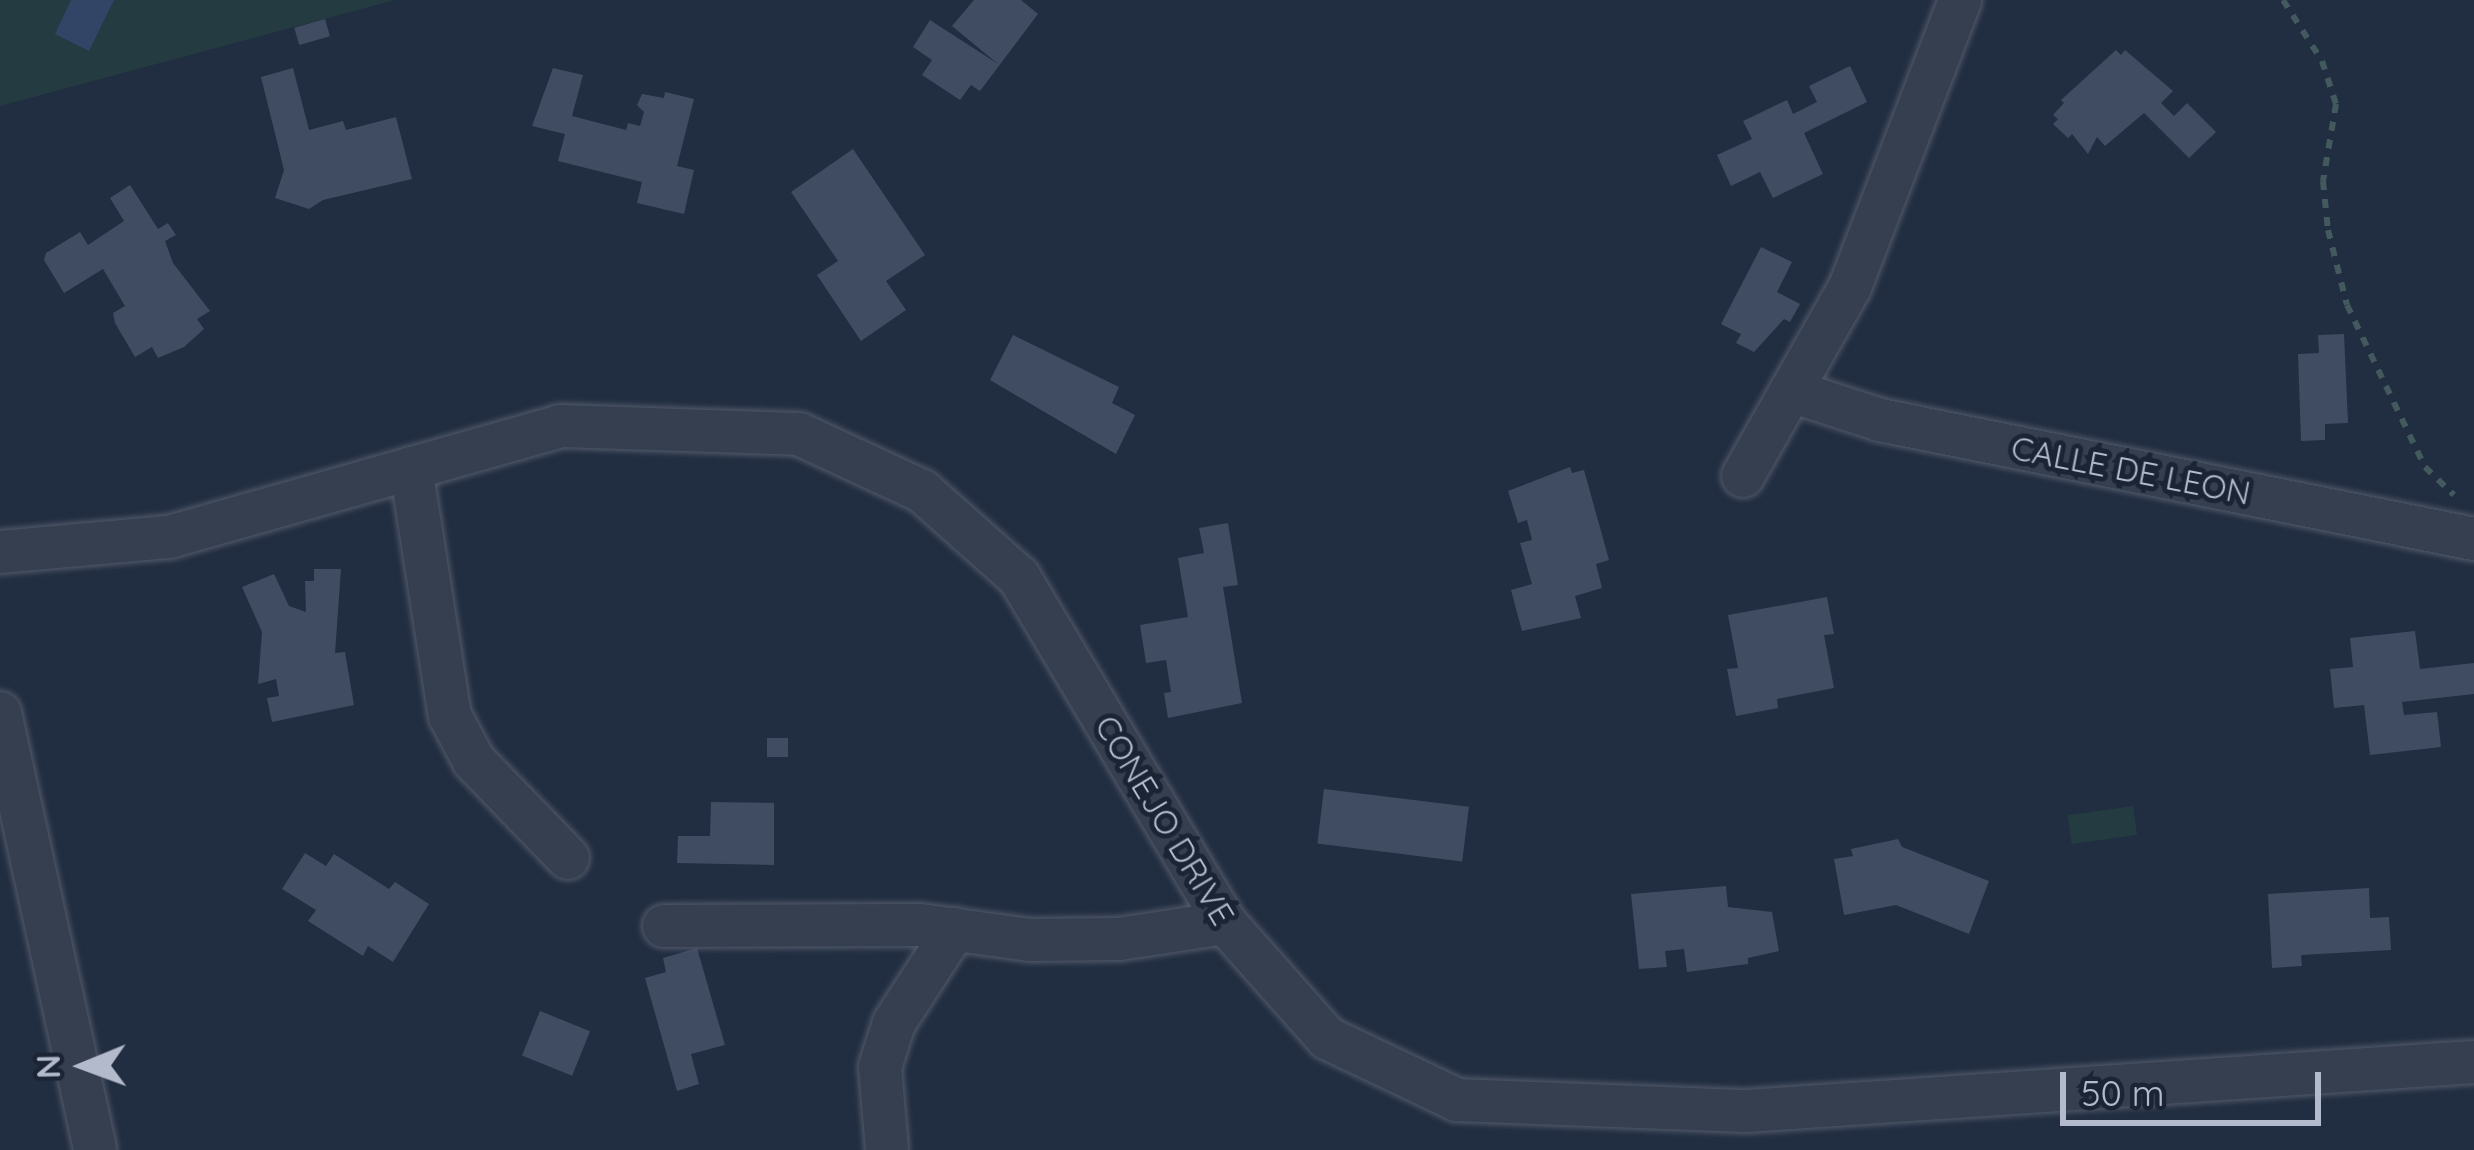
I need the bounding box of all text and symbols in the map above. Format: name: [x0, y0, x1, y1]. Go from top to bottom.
street label: CALLE DE LEON: [2008, 427, 2254, 513]
street label: CONEJO DRIVE: [1087, 708, 1243, 932]
north arrow: [24, 1006, 144, 1126]
scale bar: [2066, 1048, 2327, 1122]
text: N: [27, 1054, 68, 1079]
text: 50 m: [2081, 1070, 2165, 1115]

